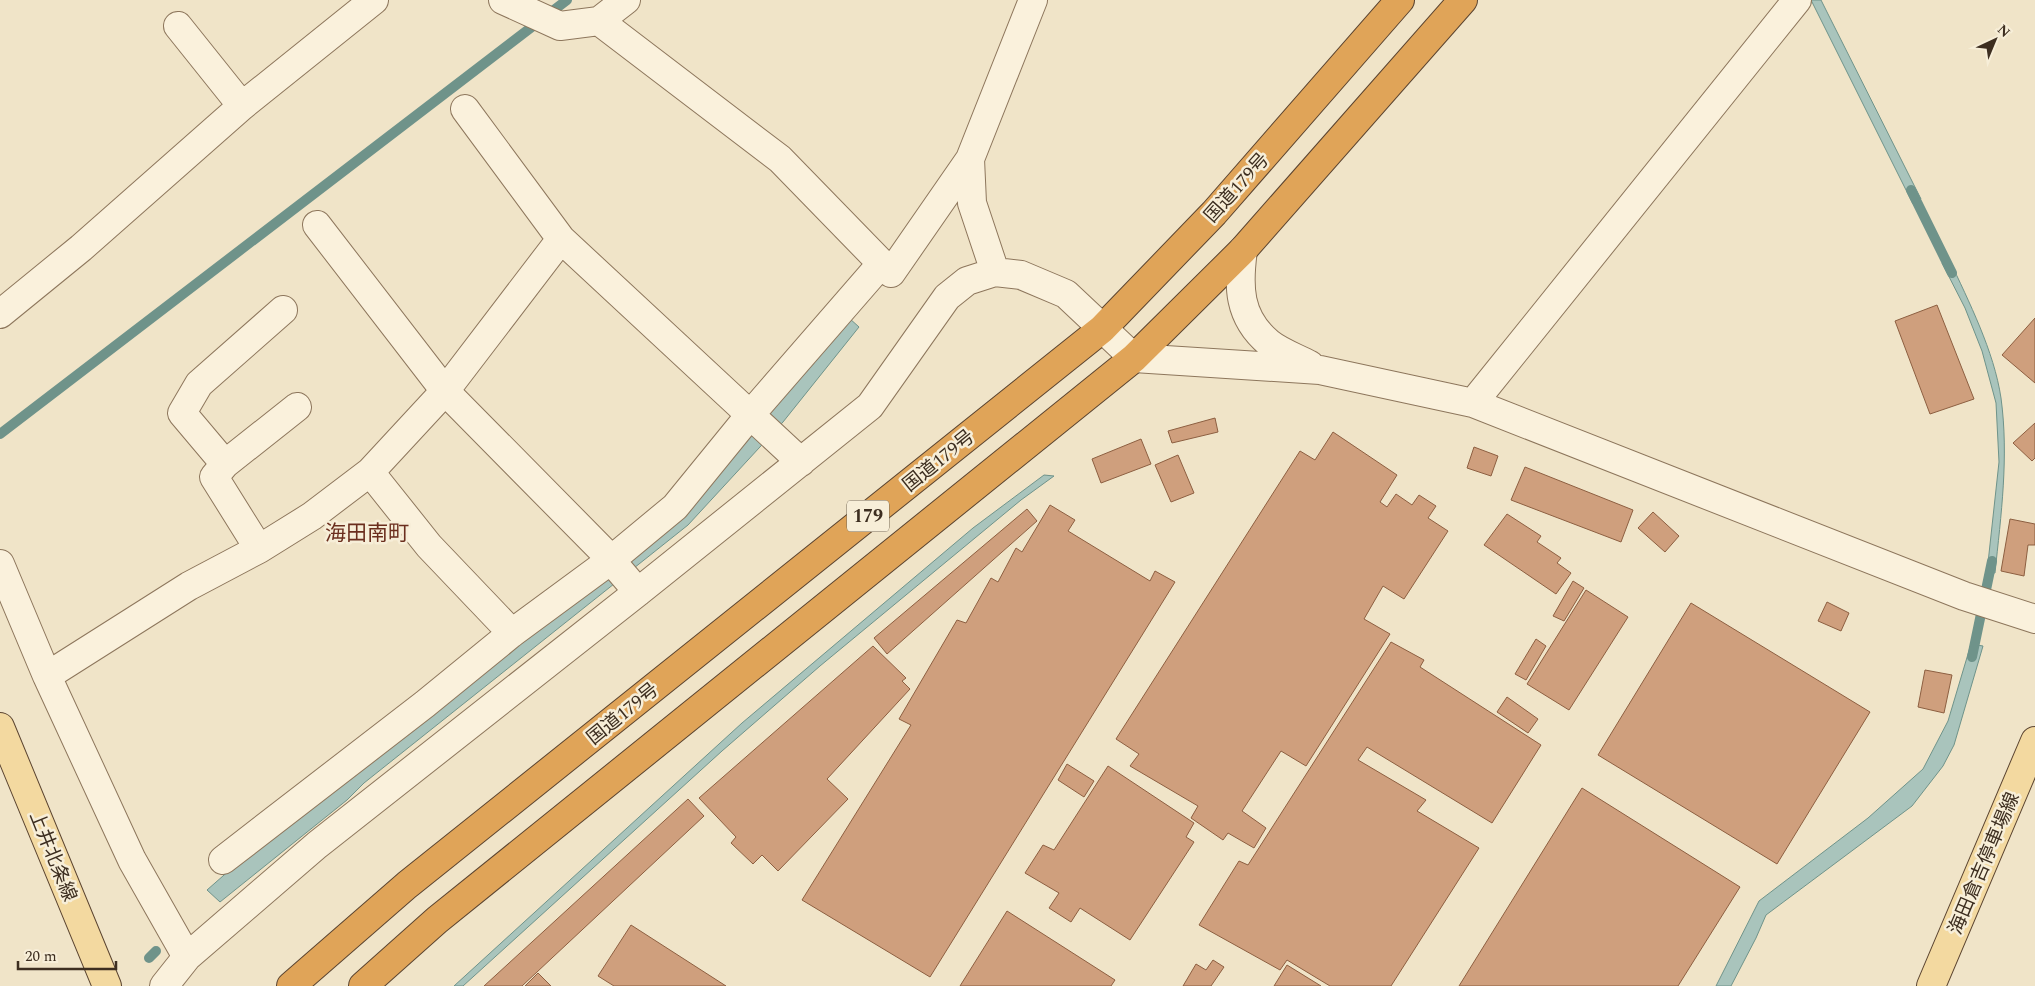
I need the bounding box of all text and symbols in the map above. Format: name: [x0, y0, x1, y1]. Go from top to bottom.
north arrow: [1970, 15, 2020, 65]
text: N: [1992, 19, 2015, 43]
street label: 国道179号: [1198, 147, 1277, 229]
street label: 国道179号: [897, 423, 981, 499]
road number: 179: [847, 501, 889, 532]
district label: 海田南町: [325, 518, 409, 550]
street label: 国道179号: [581, 676, 665, 752]
street label: 海田倉吉停車場線: [1941, 788, 2027, 939]
street label: 上井北条線: [21, 807, 84, 906]
scale bar: [18, 938, 115, 970]
text: 20 m: [25, 945, 57, 968]

